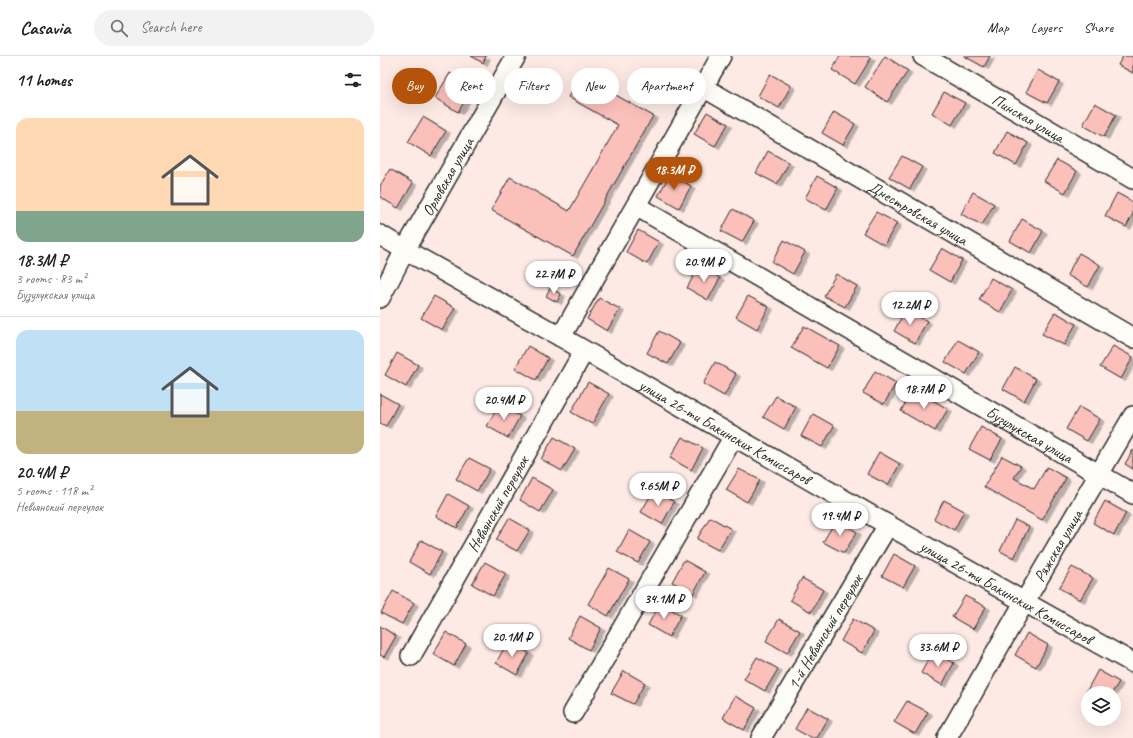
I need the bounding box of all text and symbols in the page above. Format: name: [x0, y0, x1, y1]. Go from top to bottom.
search box: [94, 10, 374, 46]
text: Casavia: [20, 16, 70, 40]
icon: search: [108, 17, 130, 39]
text: Search here: [140, 18, 202, 37]
text: Map: [987, 19, 1009, 36]
text: Layers: [1031, 19, 1062, 36]
text: Share: [1084, 19, 1113, 36]
chip: Buy: [392, 68, 437, 104]
chip: Rent: [445, 68, 496, 104]
chip: Filters: [504, 68, 563, 104]
chip: New: [571, 68, 619, 104]
chip: Apartment: [627, 68, 706, 104]
icon: filters: [342, 69, 364, 91]
text: 11 homes: [16, 70, 72, 91]
street label: Пинская улица: [988, 90, 1069, 148]
street label: Орловская улица: [418, 133, 479, 220]
icon: home: [154, 144, 226, 216]
pin: 18.3M ₽: [637, 157, 711, 191]
text: 18.3M ₽: [654, 162, 694, 178]
street label: Днестровская улица: [864, 177, 972, 251]
pin: 20.9M ₽: [667, 249, 741, 283]
text: 18.3M ₽: [16, 250, 68, 271]
text: 20.9M ₽: [684, 254, 724, 270]
pin: 22.7M ₽: [517, 261, 591, 295]
text: 22.7M ₽: [534, 266, 574, 282]
text: 3 rooms · 83 m²: [16, 271, 86, 287]
text: Бузулукская улица: [16, 287, 94, 303]
pin: 12.2M ₽: [873, 292, 947, 326]
text: 12.2M ₽: [890, 297, 930, 313]
icon: home: [154, 356, 226, 428]
street label: улица 26-ти Бакинских Комиссаров: [634, 375, 817, 491]
pin: 18.7M ₽: [887, 376, 961, 410]
text: 18.7M ₽: [904, 381, 944, 397]
pin: 20.4M ₽: [467, 387, 541, 421]
text: 20.4M ₽: [484, 392, 524, 408]
street label: Бузулукская улица: [982, 402, 1077, 469]
street label: Невьянский переулок: [463, 451, 534, 556]
text: 20.4M ₽: [16, 462, 68, 483]
pin: 9.65M ₽: [621, 473, 695, 507]
text: 9.65M ₽: [638, 478, 678, 494]
text: 5 rooms · 118 m²: [16, 483, 92, 499]
text: Невьянский переулок: [16, 499, 103, 515]
pin: 19.4M ₽: [803, 503, 877, 537]
street label: Ряжская улица: [1030, 505, 1088, 586]
text: 19.4M ₽: [820, 508, 860, 524]
street label: улица 26-ти Бакинских Комиссаров: [916, 536, 1099, 651]
street label: 1-й Невьянский переулок: [783, 569, 868, 693]
pin: 34.1M ₽: [627, 586, 701, 620]
text: 34.1M ₽: [644, 591, 684, 607]
pin: 20.1M ₽: [475, 624, 549, 658]
text: 20.1M ₽: [492, 629, 532, 645]
pin: 33.6M ₽: [901, 634, 975, 668]
text: 33.6M ₽: [918, 639, 958, 655]
map controls: [1081, 686, 1121, 726]
button: layers: [1081, 686, 1121, 726]

